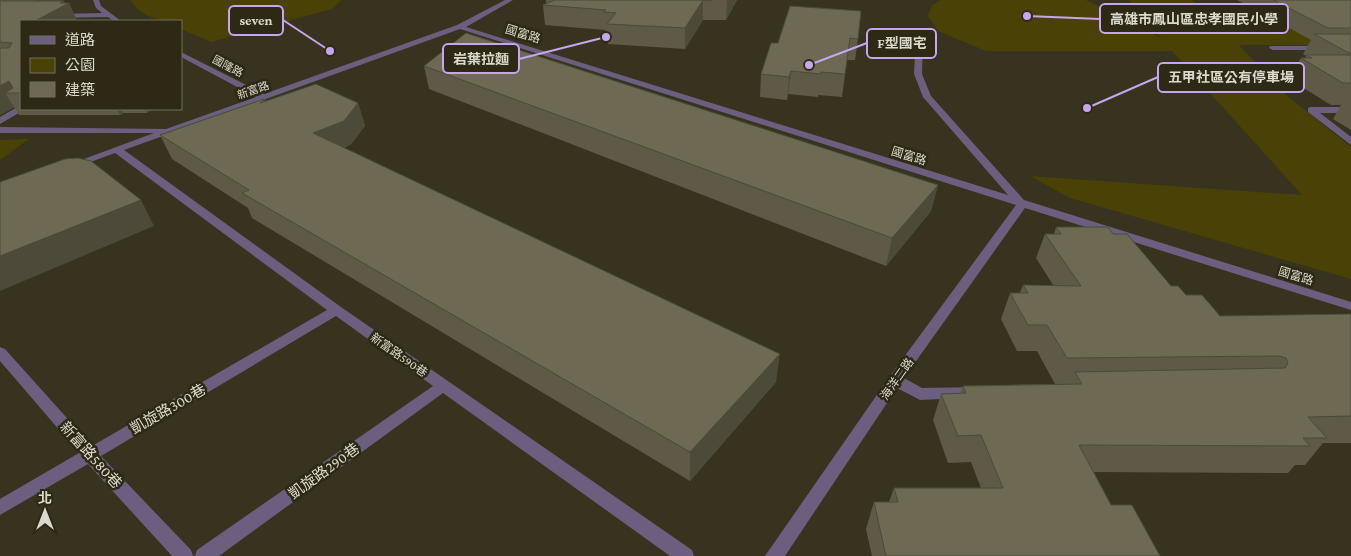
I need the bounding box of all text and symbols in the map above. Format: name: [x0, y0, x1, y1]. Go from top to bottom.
callout: 高雄市鳳山區忠孝國民小學: [1100, 4, 1288, 33]
callout: seven: [229, 6, 283, 35]
text: 高雄市鳳山區忠孝國民小學: [1110, 11, 1278, 27]
text: seven: [239, 12, 273, 28]
legend: [20, 20, 182, 110]
street label: 國富路: [504, 22, 542, 46]
callout: F型國宅: [867, 29, 936, 58]
text: 道路: [65, 32, 95, 48]
text: F型國宅: [877, 35, 927, 51]
callout: 岩葉拉麵: [443, 44, 519, 73]
text: 岩葉拉麵: [453, 51, 509, 67]
street label: 國隆路: [211, 53, 245, 79]
text: 公園: [65, 57, 95, 73]
callout: 五甲社區公有停車場: [1158, 63, 1304, 92]
text: 五甲社區公有停車場: [1168, 69, 1294, 85]
street label: 新富路: [235, 79, 271, 101]
text: 建築: [65, 82, 95, 98]
street label: 國富路: [890, 144, 928, 168]
street label: 國富路: [1277, 264, 1315, 288]
street label: 新富路590巷: [368, 330, 430, 380]
street label: 海洋二路: [877, 355, 917, 403]
street label: 凱旋路300巷: [128, 381, 208, 437]
street label: 新富路580巷: [57, 419, 125, 491]
street label: 凱旋路290巷: [286, 440, 362, 502]
north arrow: [20, 486, 70, 536]
text: 北: [38, 490, 52, 506]

